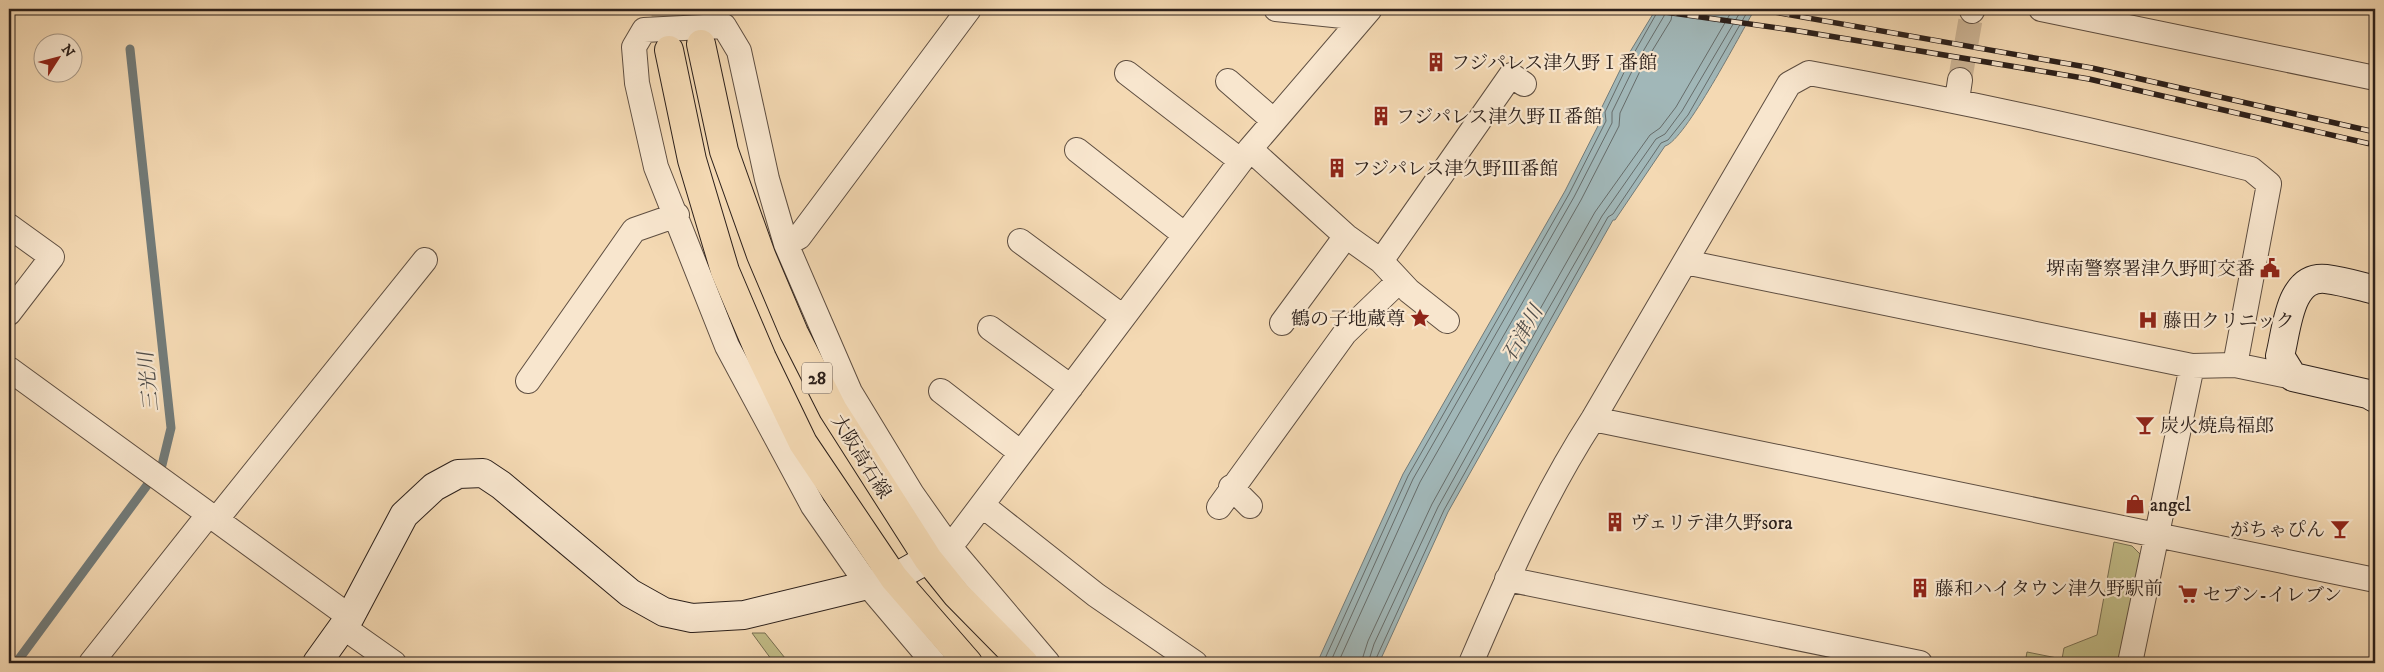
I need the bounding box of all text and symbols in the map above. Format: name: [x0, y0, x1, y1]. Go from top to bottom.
north arrow: [32, 32, 82, 82]
text: N: [57, 41, 79, 61]
building icon: フジパレス津久野Ⅰ番館: [1425, 51, 1447, 73]
place label: フジパレス津久野Ⅰ番館: [1451, 52, 1657, 75]
building icon: フジパレス津久野Ⅱ番館: [1370, 105, 1392, 127]
place label: フジパレス津久野Ⅱ番館: [1396, 106, 1602, 129]
building icon: フジパレス津久野Ⅲ番館: [1326, 157, 1348, 179]
place label: フジパレス津久野Ⅲ番館: [1352, 158, 1558, 181]
public building icon: 堺南警察署津久野町交番: [2259, 257, 2281, 279]
place label: 堺南警察署津久野町交番: [2046, 258, 2255, 281]
water label: 石津川: [1497, 300, 1550, 366]
place icon: 鶴の子地蔵尊: [1409, 307, 1431, 329]
place label: 鶴の子地蔵尊: [1291, 308, 1405, 331]
hospital icon: 藤田クリニック: [2137, 309, 2159, 331]
place label: 藤田クリニック: [2163, 310, 2295, 333]
water label: 三光川: [134, 349, 165, 413]
road number: 28: [802, 362, 832, 393]
street label: 大阪高石線: [826, 410, 896, 503]
bar icon: 炭火焼鳥福郎: [2134, 414, 2156, 436]
place label: 炭火焼鳥福郎: [2160, 415, 2274, 438]
shop icon: angel: [2124, 493, 2146, 515]
place label: angel: [2150, 494, 2191, 517]
building icon: ヴェリテ津久野sora: [1604, 511, 1626, 533]
place label: ヴェリテ津久野sora: [1630, 512, 1793, 535]
bar icon: がちゃぴん: [2329, 518, 2351, 540]
place label: がちゃぴん: [2230, 519, 2325, 542]
building icon: 藤和ハイタウン津久野駅前: [1909, 577, 1931, 599]
place label: 藤和ハイタウン津久野駅前: [1935, 578, 2163, 601]
supermarket icon: セブン-イレブン: [2177, 583, 2199, 605]
place label: セブン-イレブン: [2203, 584, 2342, 607]

